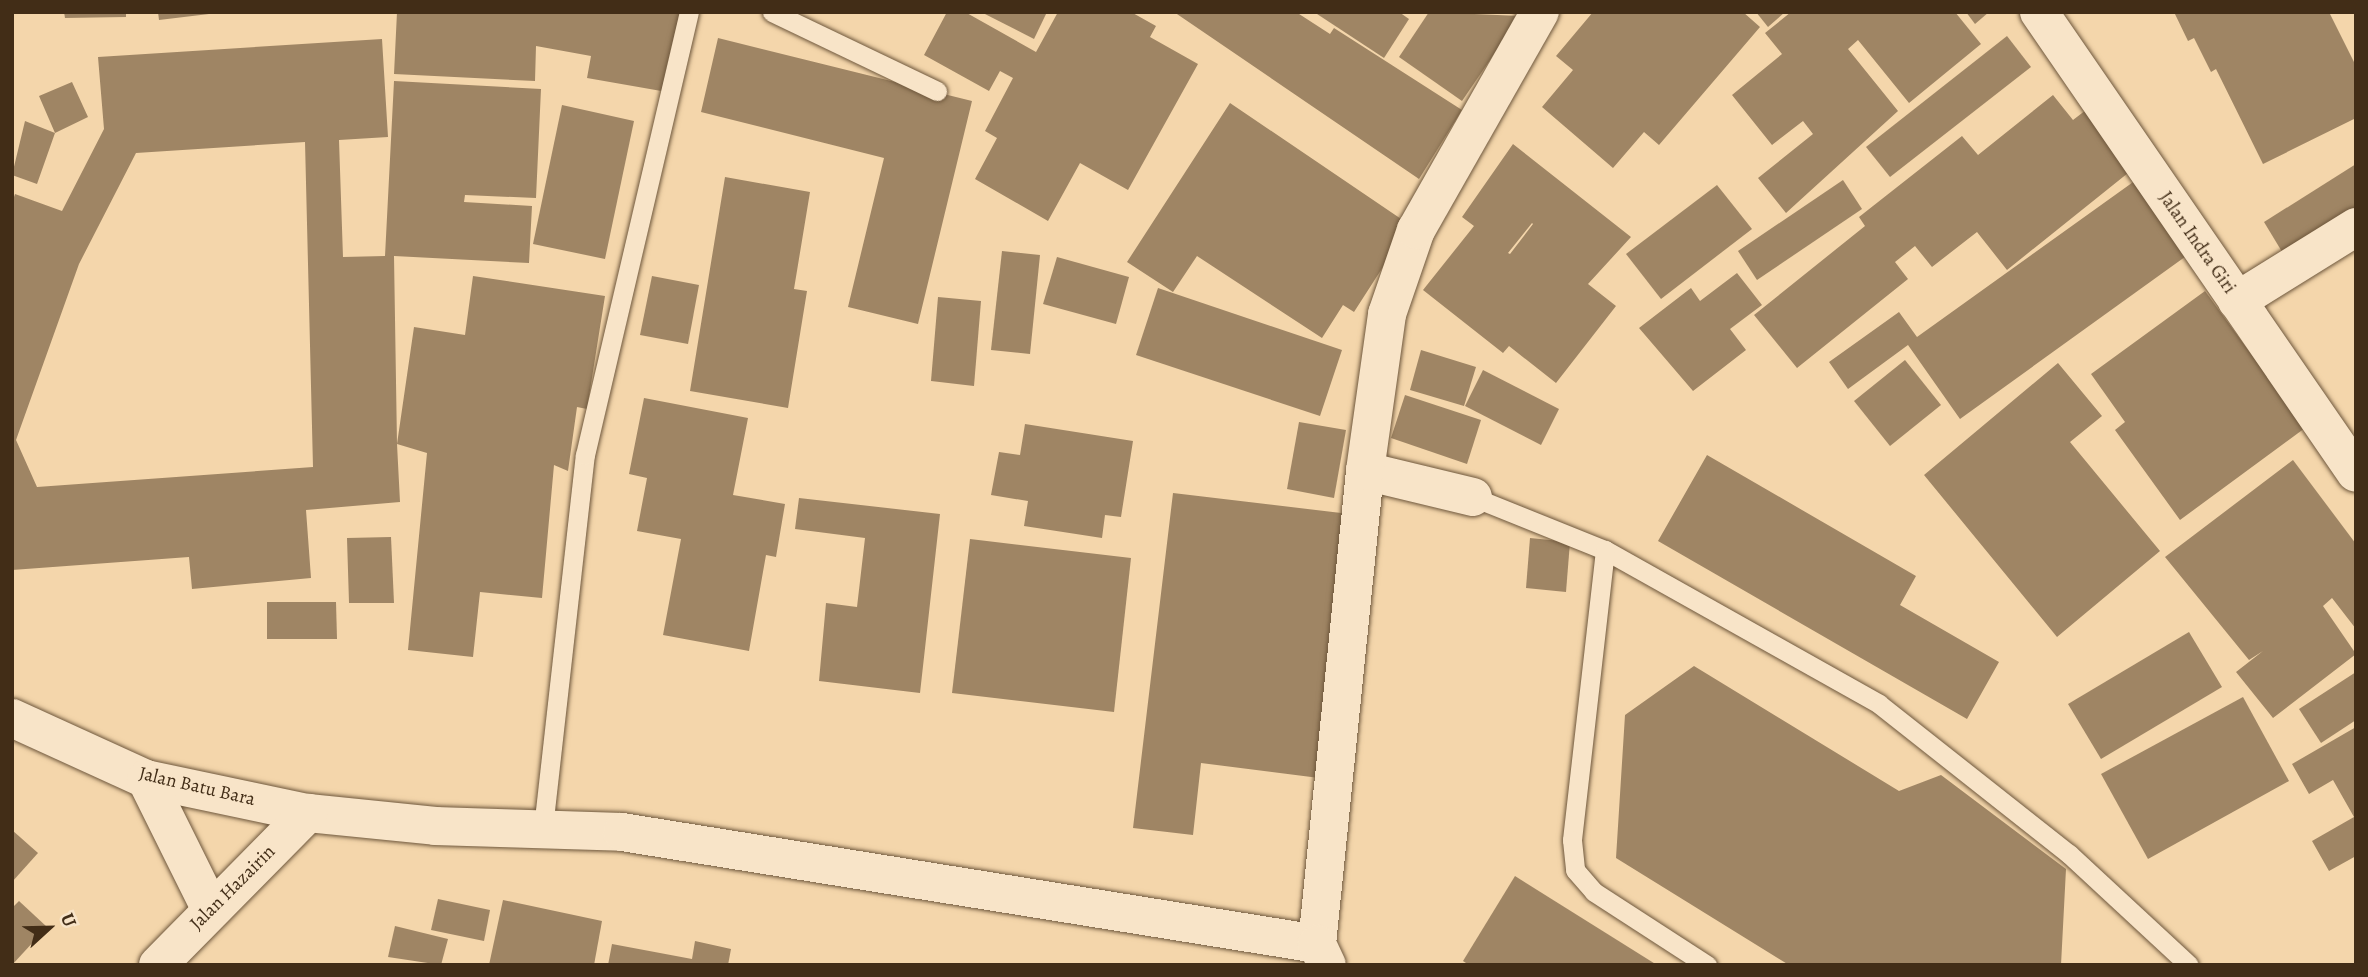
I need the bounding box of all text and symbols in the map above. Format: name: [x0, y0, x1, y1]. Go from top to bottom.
street label: Jalan Indra Giri: [2153, 188, 2241, 298]
street label: Jalan Batu Bara: [137, 763, 257, 811]
street label: Jalan Hazairin: [186, 841, 280, 935]
north arrow: [14, 893, 84, 963]
text: U: [54, 909, 83, 931]

